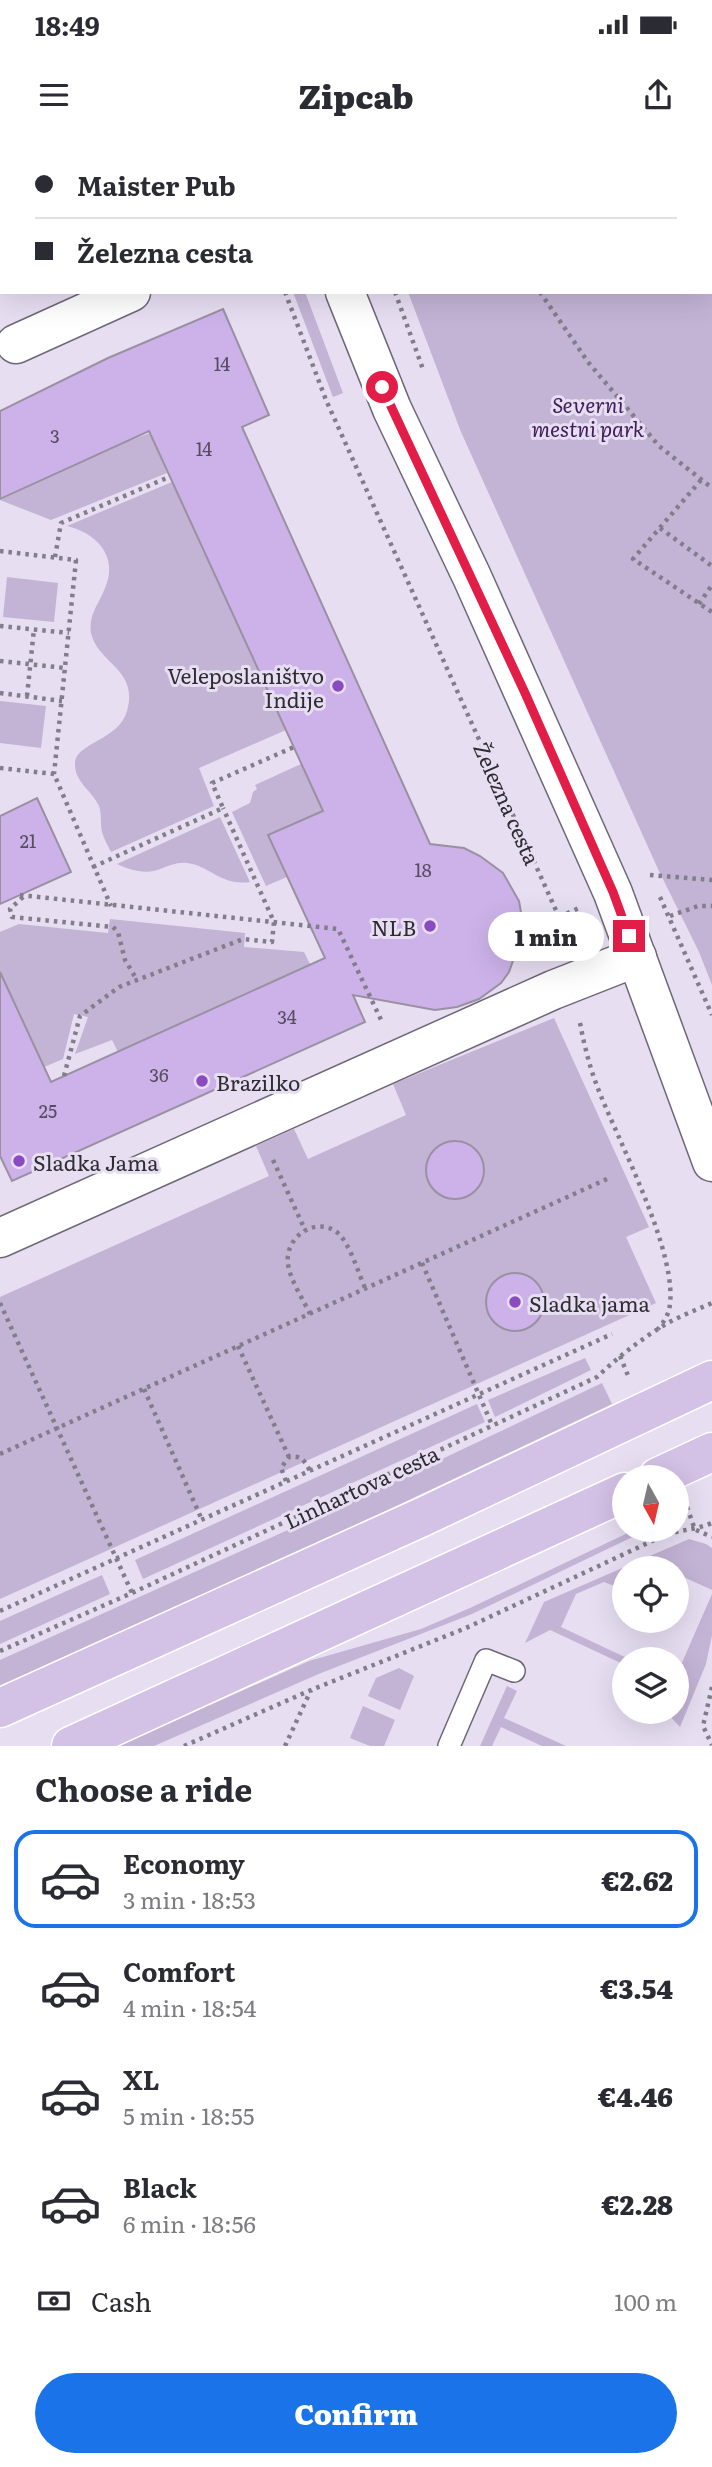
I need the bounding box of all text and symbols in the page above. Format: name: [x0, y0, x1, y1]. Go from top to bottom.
text: 18:49: [35, 5, 100, 44]
text: Zipcab: [298, 71, 414, 119]
icon: menu: [35, 76, 73, 114]
icon: share: [639, 76, 677, 114]
text: Maister Pub: [77, 165, 236, 204]
text: Železna cesta: [77, 232, 253, 271]
house number: 14: [214, 350, 230, 377]
route start: [366, 371, 398, 403]
park label: Severni mestni park: [532, 388, 645, 443]
house number: 3: [50, 422, 60, 449]
house number: 14: [196, 435, 212, 462]
place label: Veleposlaništvo Indije: [167, 659, 324, 714]
marker: Veleposlaništvo Indije: [330, 678, 346, 694]
street label: Železna cesta: [467, 737, 549, 870]
house number: 21: [20, 827, 36, 854]
house number: 18: [414, 856, 432, 883]
place label: NLB: [371, 911, 416, 942]
callout: 1 min: [489, 912, 604, 960]
marker: NLB: [422, 918, 438, 934]
text: 1 min: [515, 919, 577, 953]
route end: [613, 920, 645, 952]
house number: 34: [277, 1003, 297, 1030]
house number: 36: [149, 1061, 169, 1088]
place label: Brazilko: [216, 1066, 300, 1097]
marker: Brazilko: [194, 1073, 210, 1089]
house number: 25: [39, 1097, 57, 1124]
place label: Sladka Jama: [33, 1146, 159, 1177]
marker: Sladka Jama: [11, 1153, 27, 1169]
place label: Sladka jama: [529, 1287, 651, 1318]
marker: Sladka jama: [507, 1294, 523, 1310]
street label: Linhartova cesta: [279, 1436, 444, 1535]
north arrow: [612, 1465, 690, 1542]
map controls: [612, 1465, 689, 1724]
button: locate: [612, 1556, 689, 1633]
button: layers: [612, 1647, 689, 1724]
text: Choose a ride: [35, 1764, 252, 1812]
text: Economy: [123, 1843, 245, 1882]
icon: car: [39, 1848, 102, 1911]
text: €2.62: [601, 1860, 673, 1899]
text: 3 min · 18:53: [123, 1882, 256, 1916]
text: Comfort: [123, 1951, 235, 1990]
icon: car: [39, 1956, 102, 2019]
text: €3.54: [600, 1968, 673, 2007]
text: 4 min · 18:54: [123, 1990, 256, 2024]
text: XL: [123, 2059, 160, 2098]
icon: car: [39, 2064, 102, 2127]
text: €4.46: [598, 2076, 673, 2115]
text: 5 min · 18:55: [123, 2098, 254, 2132]
text: Black: [123, 2167, 197, 2206]
icon: car: [39, 2172, 102, 2235]
text: €2.28: [601, 2184, 673, 2223]
text: 6 min · 18:56: [123, 2206, 256, 2240]
text: Cash: [91, 2281, 152, 2320]
icon: cash: [35, 2282, 73, 2320]
text: 100 m: [614, 2284, 677, 2318]
button: Confirm: [35, 2373, 677, 2453]

